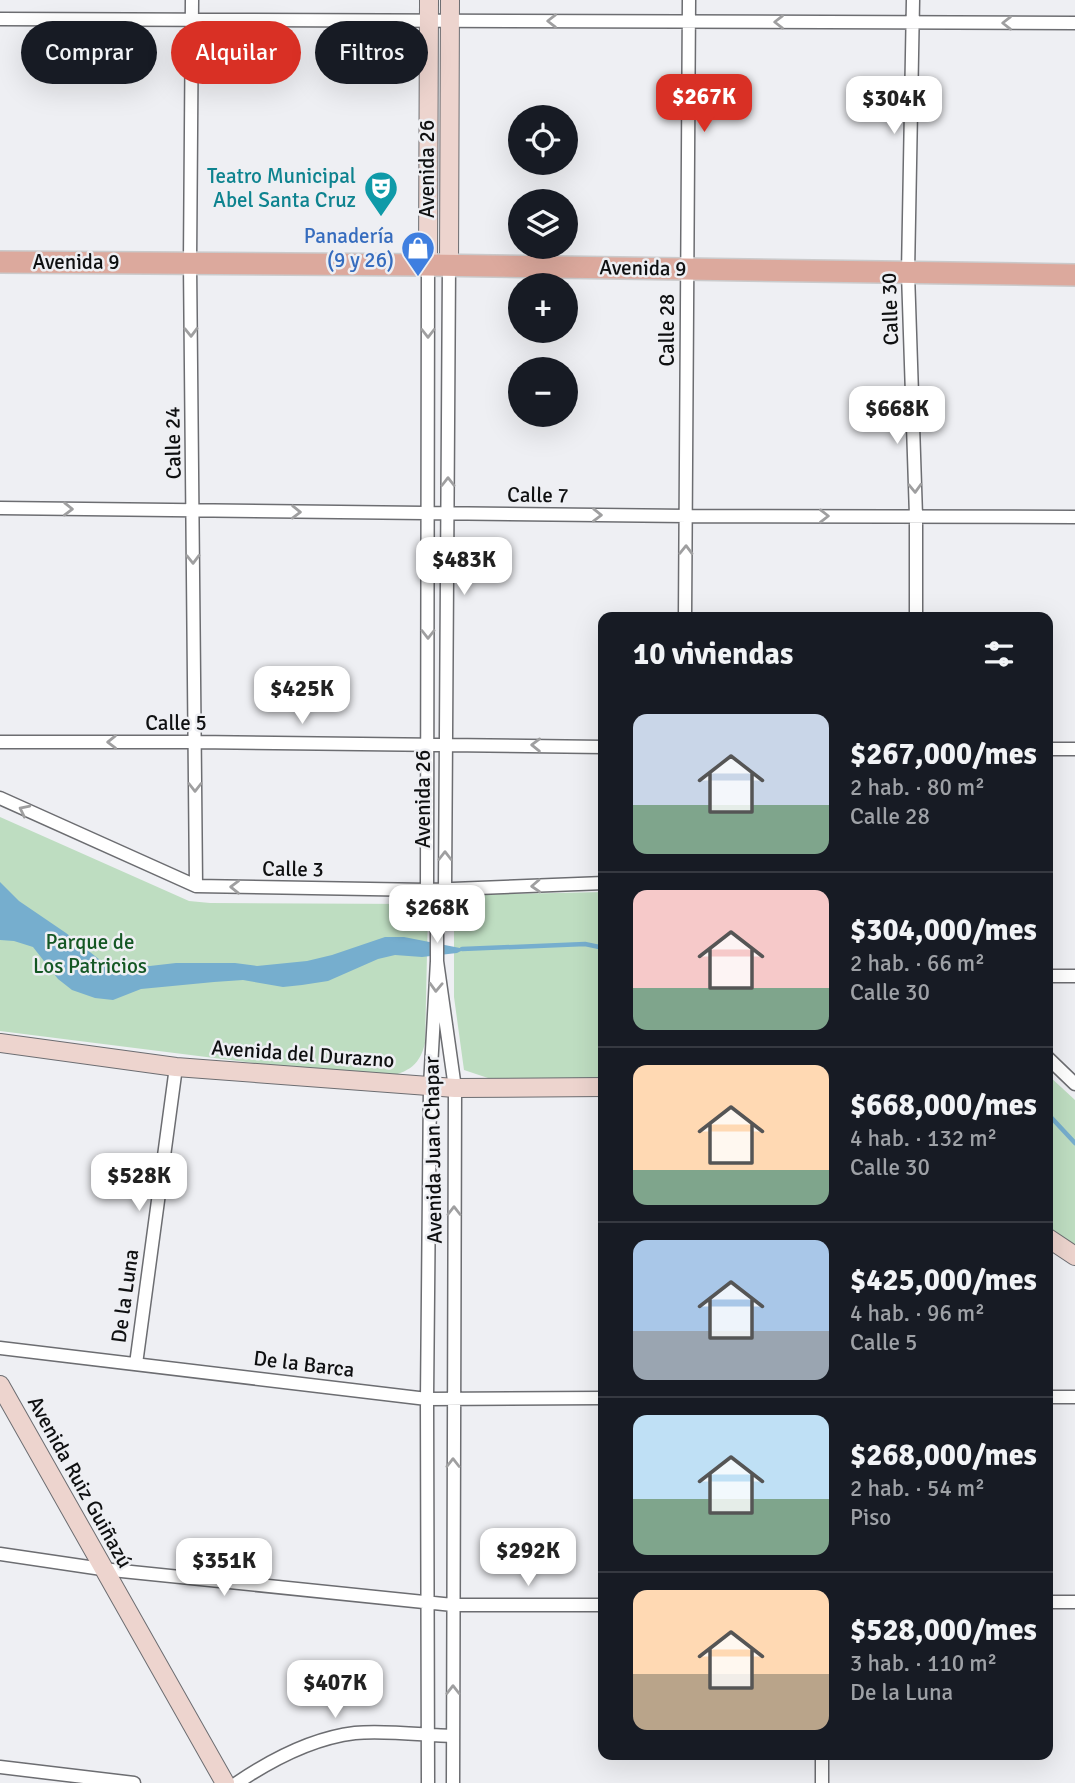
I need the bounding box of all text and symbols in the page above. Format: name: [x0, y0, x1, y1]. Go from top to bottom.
one-way arrow: [546, 13, 557, 29]
one-way arrow: [774, 14, 784, 30]
one-way arrow: [1001, 15, 1012, 31]
chip: Comprar: [21, 21, 157, 84]
chip: Alquilar: [171, 21, 301, 84]
chip: Filtros: [315, 21, 428, 84]
pin: $267K: [655, 74, 753, 134]
pin: $304K: [845, 76, 943, 136]
text: $267K: [672, 82, 736, 111]
text: $304K: [862, 84, 926, 113]
map controls: [508, 105, 578, 427]
button: locate: [508, 105, 578, 175]
street label: Avenida 26: [414, 120, 440, 218]
place label: Teatro Municipal Abel Santa Cruz: [207, 163, 356, 213]
theatre icon: Teatro Municipal Abel Santa Cruz: [362, 169, 400, 218]
button: layers: [508, 189, 578, 259]
place label: Panadería (9 y 26): [304, 223, 394, 273]
shop icon: Panadería (9 y 26): [399, 229, 437, 278]
street label: Avenida 9: [32, 249, 120, 275]
street label: Avenida 9: [599, 254, 687, 282]
street label: Calle 30: [876, 272, 904, 346]
button: +: [508, 273, 578, 343]
street label: Calle 28: [654, 294, 680, 366]
one-way arrow: [183, 327, 199, 337]
one-way arrow: [420, 329, 436, 339]
button: −: [508, 357, 578, 427]
pin: $668K: [848, 386, 946, 446]
text: $668K: [865, 394, 929, 423]
street label: Calle 24: [159, 406, 187, 480]
one-way arrow: [440, 476, 456, 486]
street label: Calle 7: [507, 481, 569, 509]
one-way arrow: [908, 483, 923, 494]
one-way arrow: [63, 501, 74, 517]
one-way arrow: [291, 504, 301, 520]
one-way arrow: [592, 507, 602, 523]
one-way arrow: [819, 508, 830, 524]
pin: $483K: [415, 538, 513, 597]
one-way arrow: [679, 544, 694, 555]
text: $483K: [432, 545, 496, 574]
one-way arrow: [185, 554, 201, 565]
one-way arrow: [420, 630, 436, 640]
icon: filters: [980, 635, 1018, 673]
text: 10 viviendas: [633, 636, 793, 673]
pin: $425K: [253, 666, 351, 726]
text: $425K: [270, 674, 334, 703]
street label: Calle 5: [145, 710, 207, 736]
one-way arrow: [106, 735, 117, 750]
text: $267,000/mes: [850, 736, 1037, 773]
one-way arrow: [530, 738, 541, 753]
icon: home: [689, 742, 773, 826]
street label: Avenida 26: [410, 750, 436, 848]
text: 2 hab. · 80 m²: [850, 773, 985, 802]
one-way arrow: [187, 782, 203, 792]
text: Calle 28: [850, 802, 930, 831]
one-way arrow: [19, 804, 31, 818]
one-way arrow: [437, 850, 453, 861]
street label: Calle 3: [262, 855, 324, 883]
one-way arrow: [530, 878, 541, 893]
one-way arrow: [229, 879, 239, 895]
pin: $268K: [388, 886, 486, 945]
text: $268K: [405, 893, 469, 922]
text: $304,000/mes: [850, 912, 1037, 949]
icon: home: [689, 918, 773, 1002]
park label: Parque de Los Patricios: [33, 929, 147, 979]
text: 2 hab. · 66 m²: [850, 949, 985, 978]
text: Calle 30: [850, 978, 930, 1007]
one-way arrow: [429, 981, 444, 992]
street label: Avenida del Durazno: [211, 1035, 395, 1073]
street label: Avenida Juan Chapar: [418, 1056, 448, 1244]
text: $668,000/mes: [850, 1087, 1037, 1124]
icon: home: [689, 1093, 773, 1177]
text: 4 hab. · 132 m²: [850, 1124, 997, 1153]
text: Calle 30: [850, 1153, 930, 1182]
pin: $528K: [90, 1154, 188, 1213]
text: $528K: [107, 1161, 171, 1190]
one-way arrow: [446, 1205, 462, 1216]
street label: De la Luna: [106, 1248, 144, 1344]
text: $425,000/mes: [850, 1262, 1037, 1299]
icon: home: [689, 1268, 773, 1352]
text: 4 hab. · 96 m²: [850, 1299, 985, 1328]
text: Calle 5: [850, 1328, 917, 1357]
street label: De la Barca: [252, 1345, 356, 1383]
street label: Avenida Ruiz Guiñazú: [22, 1391, 138, 1573]
text: $268,000/mes: [850, 1437, 1037, 1474]
icon: home: [689, 1443, 773, 1527]
one-way arrow: [445, 1457, 461, 1468]
text: 2 hab. · 54 m²: [850, 1474, 985, 1503]
text: Piso: [850, 1503, 891, 1532]
pin: $292K: [479, 1528, 577, 1588]
text: $292K: [496, 1536, 560, 1565]
pin: $351K: [175, 1538, 273, 1598]
text: $351K: [192, 1546, 256, 1575]
text: $528,000/mes: [850, 1612, 1037, 1649]
icon: home: [689, 1618, 773, 1702]
text: 3 hab. · 110 m²: [850, 1649, 997, 1678]
pin: $407K: [286, 1660, 384, 1720]
text: $407K: [303, 1668, 367, 1697]
text: De la Luna: [850, 1678, 953, 1707]
one-way arrow: [445, 1685, 461, 1695]

